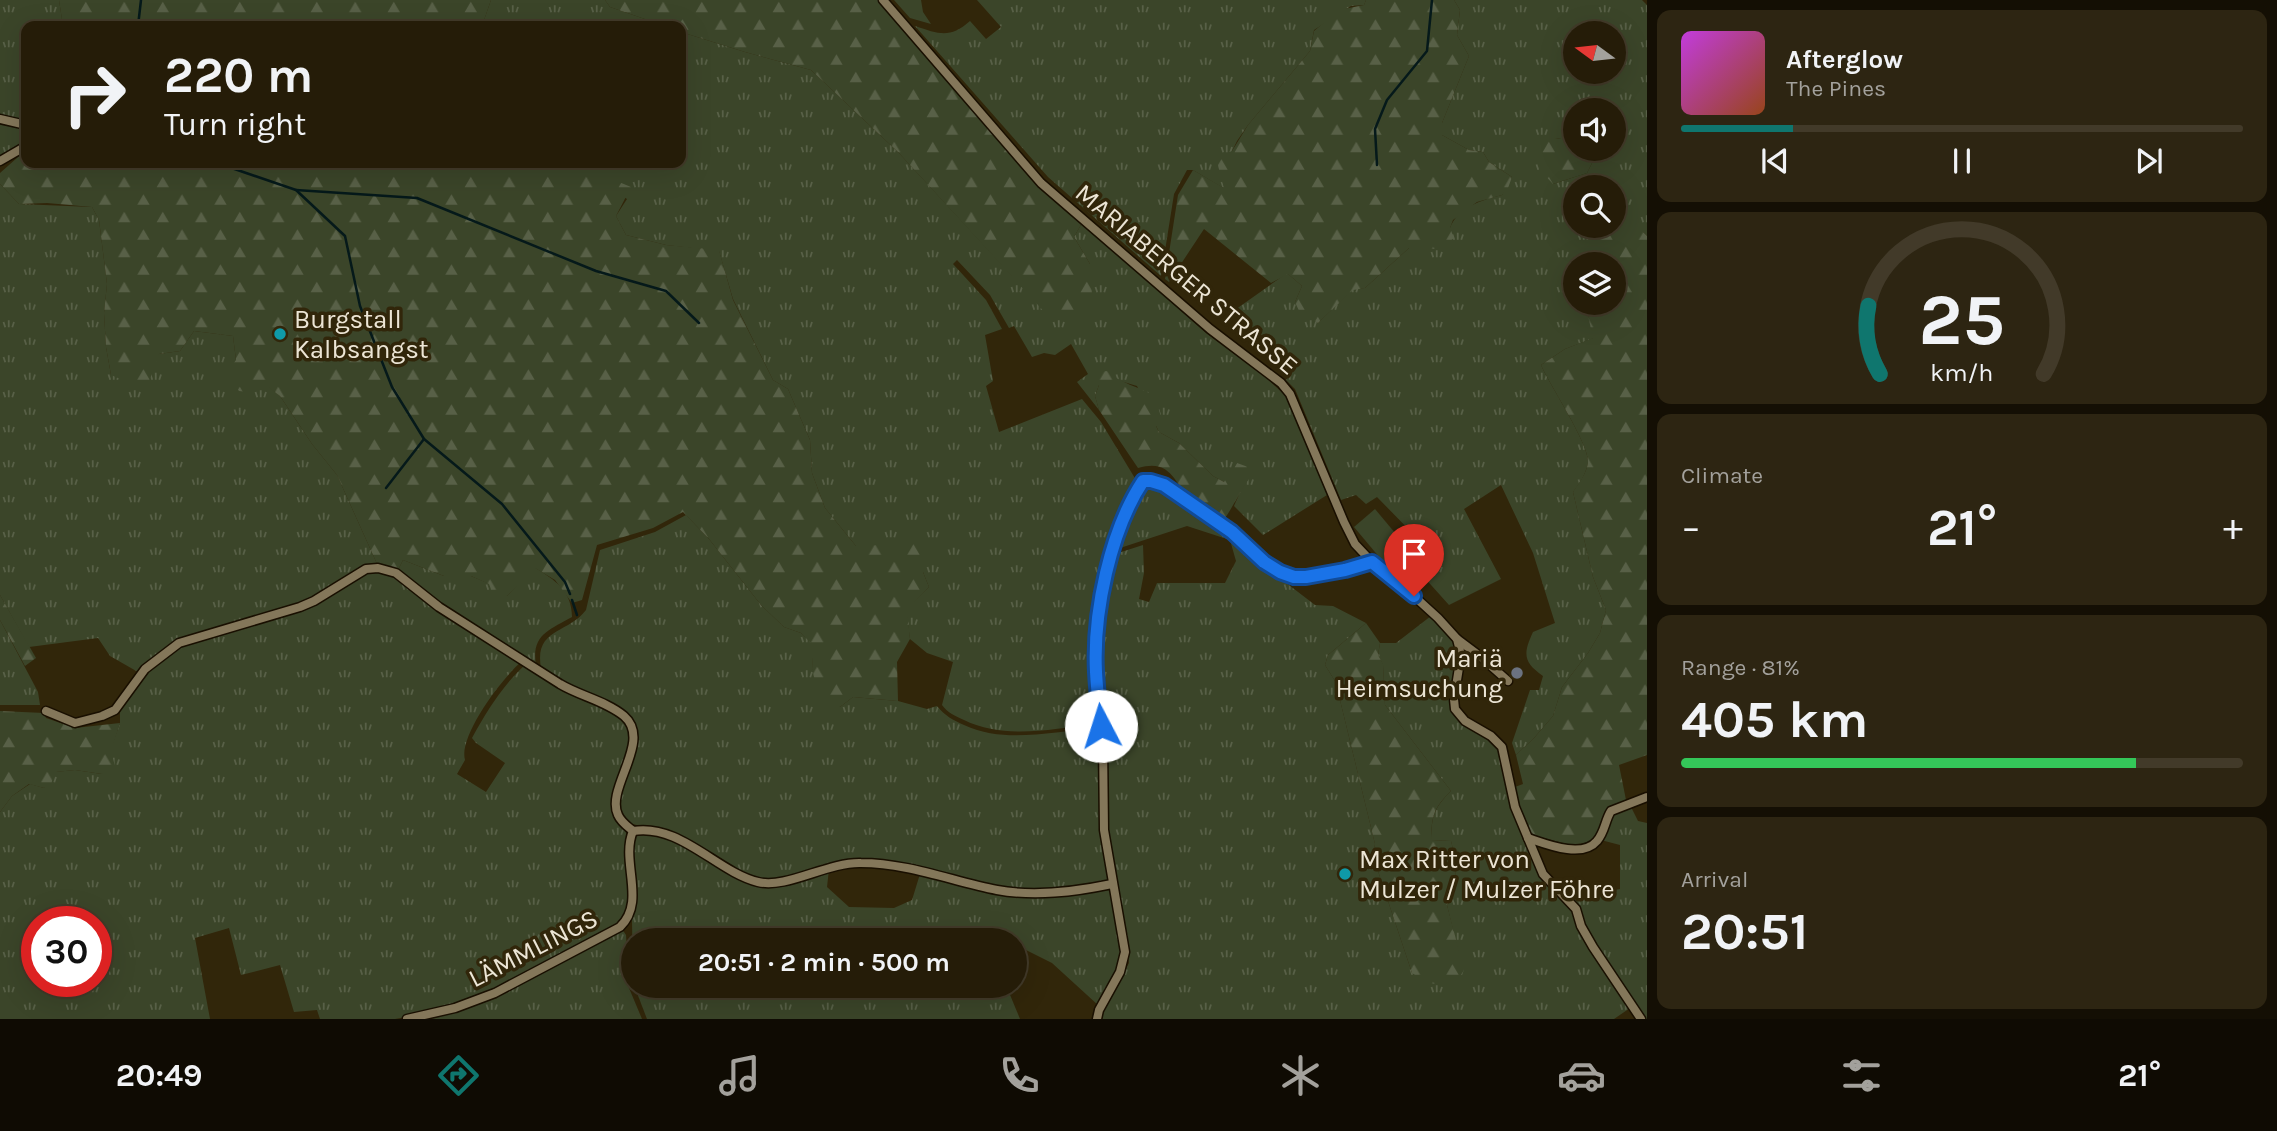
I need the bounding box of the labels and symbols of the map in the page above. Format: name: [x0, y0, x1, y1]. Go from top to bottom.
north arrow: [1563, 21, 1626, 84]
street label: MARIABERGER STRASSE: [1069, 177, 1304, 382]
place label: Burgstall Kalbsangst: [294, 304, 429, 365]
marker: Burgstall Kalbsangst: [272, 326, 288, 342]
pin: [1384, 524, 1444, 596]
place label: Mariä Heimsuchung: [1336, 643, 1503, 704]
marker: Mariä Heimsuchung: [1509, 665, 1525, 681]
position arrow: [1064, 689, 1138, 763]
place label: Max Ritter von Mulzer / Mulzer Föhre: [1359, 844, 1615, 905]
marker: Max Ritter von Mulzer / Mulzer Föhre: [1337, 866, 1353, 882]
street label: LÄMMLINGS: [463, 903, 603, 994]
speed limit sign: 30: [21, 906, 112, 997]

